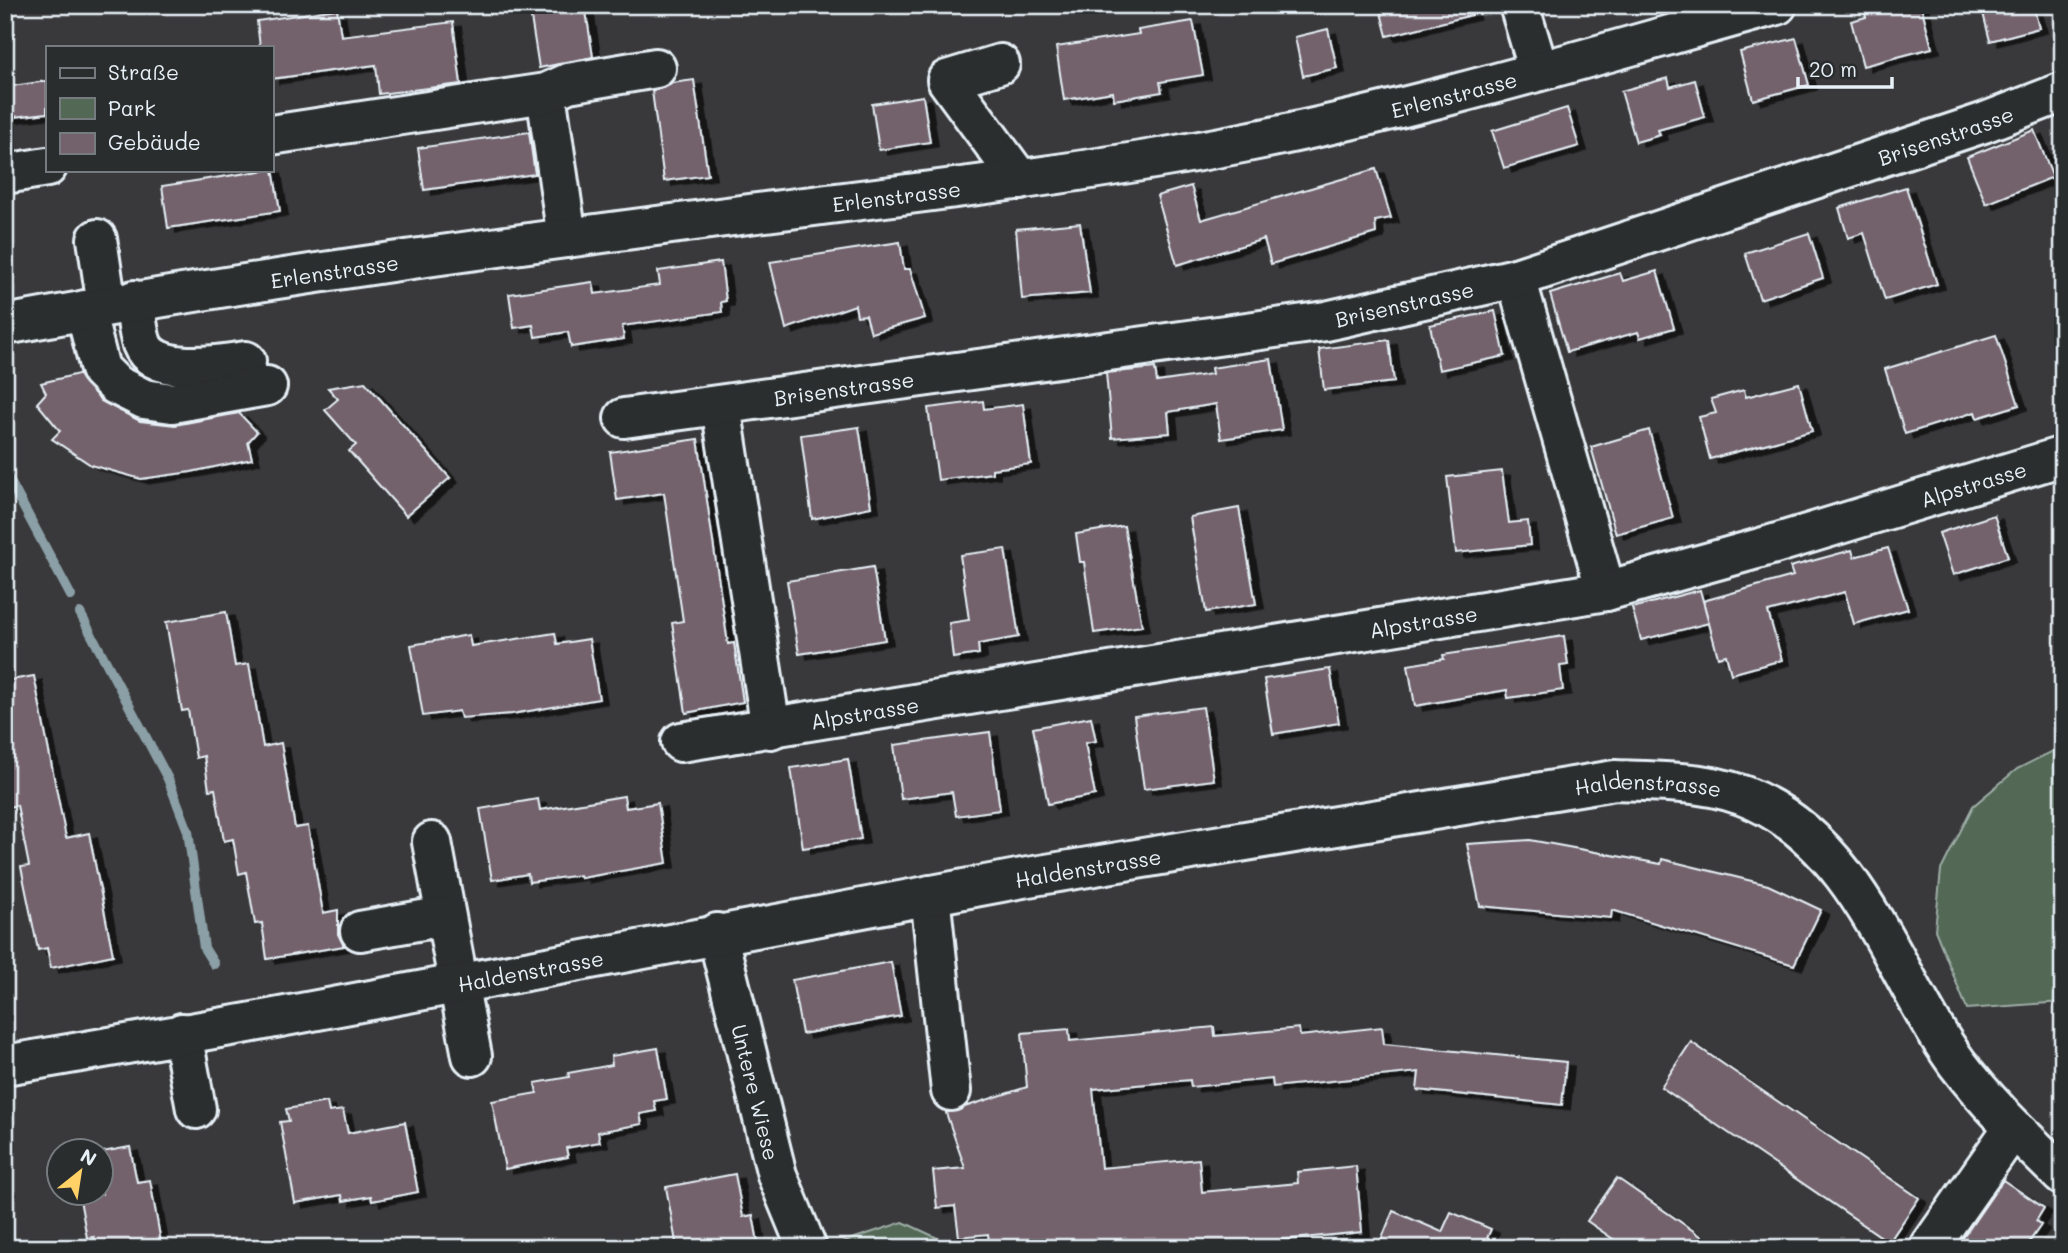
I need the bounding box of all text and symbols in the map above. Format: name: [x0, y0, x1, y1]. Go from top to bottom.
legend: [46, 46, 273, 172]
scale bar: [1798, 46, 1893, 90]
text: 20 m: [1809, 55, 1857, 82]
text: Straße: [108, 58, 179, 85]
street label: Erlenstrasse: [1388, 65, 1520, 123]
text: Park: [108, 94, 156, 121]
street label: Brisenstrasse: [1874, 99, 2017, 171]
text: Gebäude: [108, 128, 201, 155]
street label: Erlenstrasse: [831, 174, 962, 217]
street label: Erlenstrasse: [269, 248, 400, 293]
street label: Brisenstrasse: [1332, 274, 1476, 332]
street label: Brisenstrasse: [772, 365, 916, 411]
street label: Alpstrasse: [1917, 454, 2030, 512]
street label: Alpstrasse: [1367, 599, 1479, 643]
street label: Alpstrasse: [808, 690, 921, 734]
street label: Haldenstrasse: [1572, 766, 1724, 802]
street label: Haldenstrasse: [1013, 842, 1163, 893]
street label: Haldenstrasse: [455, 943, 606, 997]
street label: Untere Wiese: [727, 1021, 786, 1163]
north arrow: [46, 1138, 116, 1208]
text: N: [76, 1142, 101, 1171]

